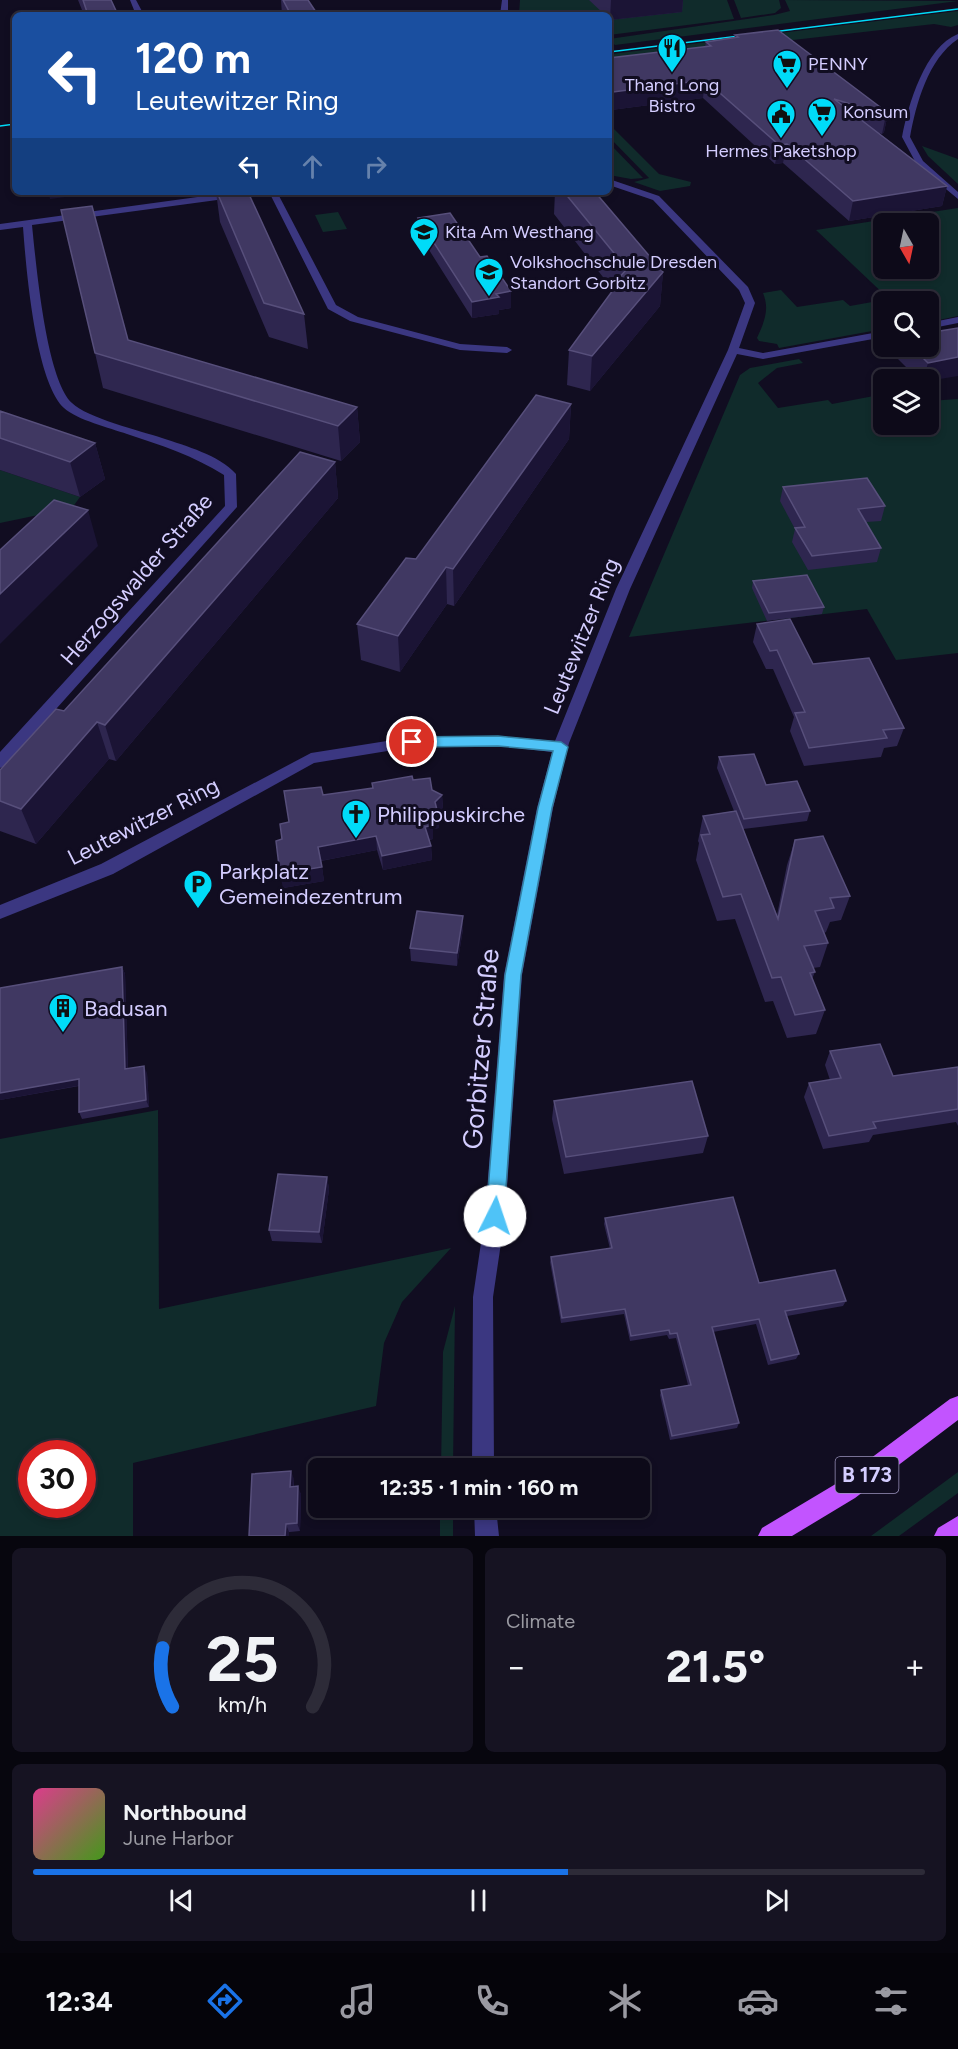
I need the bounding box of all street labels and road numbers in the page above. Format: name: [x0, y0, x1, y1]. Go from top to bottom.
street label: Herzogswalder Straße: [55, 488, 218, 671]
street label: Leutewitzer Ring: [538, 554, 625, 718]
street label: Leutewitzer Ring: [63, 772, 223, 871]
street label: Gorbitzer Straße: [455, 947, 506, 1151]
road number: B 173: [836, 1457, 898, 1493]

